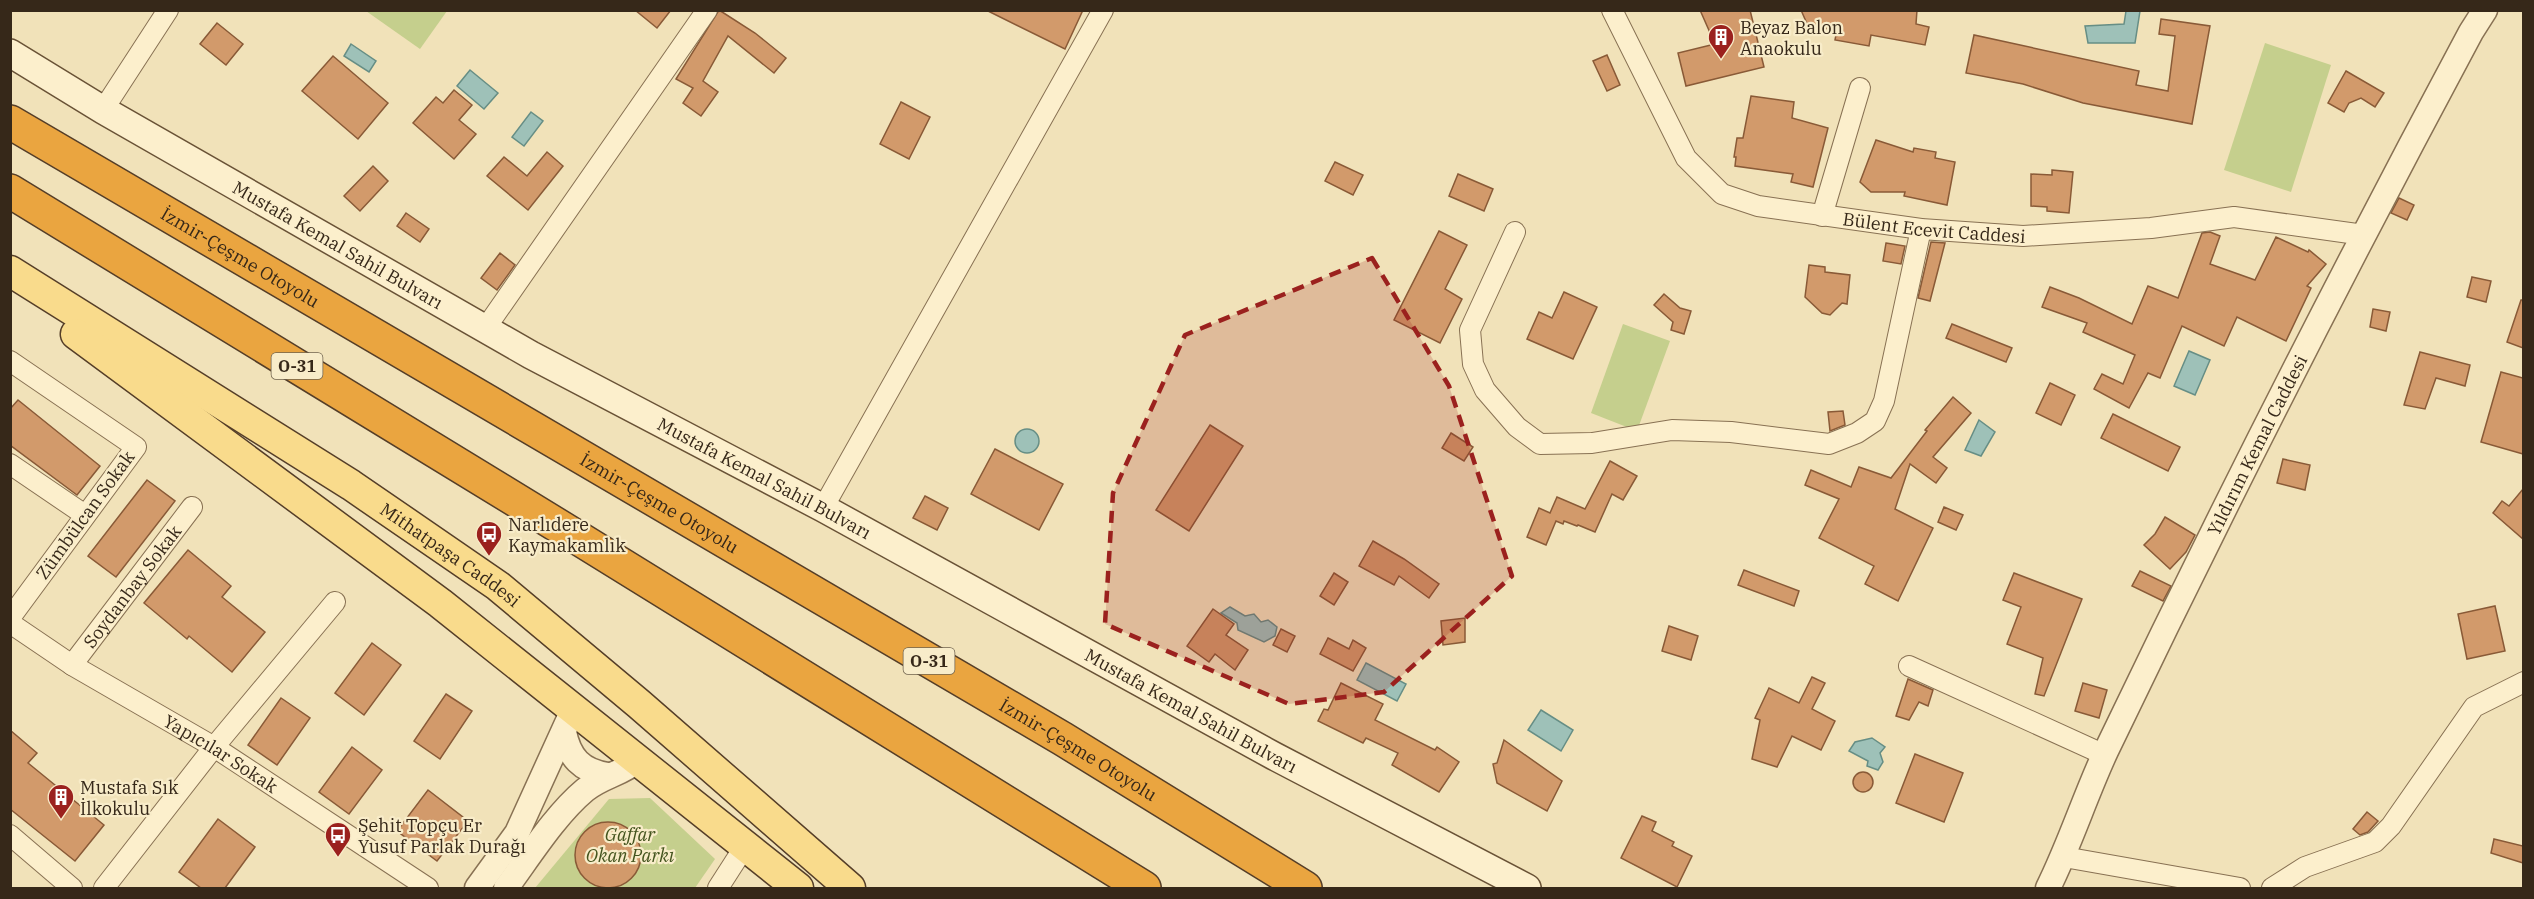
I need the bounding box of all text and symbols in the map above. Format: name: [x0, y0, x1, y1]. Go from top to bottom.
place label: Beyaz Balon Anaokulu: [1740, 16, 1843, 60]
building icon: Beyaz Balon Anaokulu: [1706, 22, 1736, 60]
street label: Mustafa Kemal Sahil Bulvarı: [229, 175, 448, 314]
street label: İzmir-Çeşme Otoyolu: [157, 202, 324, 312]
street label: Bülent Ecevit Caddesi: [1841, 207, 2027, 248]
street label: Yıldırım Kemal Caddesi: [2202, 350, 2312, 539]
road number: O-31: [272, 353, 322, 379]
street label: Mustafa Kemal Sahil Bulvarı: [654, 412, 876, 544]
street label: Zümbülcan Sokak: [31, 446, 140, 584]
street label: İzmir-Çeşme Otoyolu: [576, 447, 743, 558]
street label: Mithatpaşa Caddesi: [376, 497, 526, 612]
place label: Narlıdere Kaymakamlık: [508, 513, 626, 557]
bus stop icon: Narlıdere Kaymakamlık: [474, 519, 504, 557]
street label: Soydanbay Sokak: [78, 520, 186, 652]
street label: Mustafa Kemal Sahil Bulvarı: [1081, 643, 1302, 778]
road number: O-31: [904, 648, 954, 674]
street label: İzmir-Çeşme Otoyolu: [996, 693, 1161, 806]
street label: Yapıcılar Sokak: [160, 709, 283, 798]
place label: Mustafa Sık İlkokulu: [80, 776, 179, 820]
building icon: Mustafa Sık İlkokulu: [46, 782, 76, 820]
place label: Şehit Topçu Er Yusuf Parlak Durağı: [358, 814, 526, 858]
bus stop icon: Şehit Topçu Er Yusuf Parlak Durağı: [323, 820, 353, 858]
park label: Gaffar Okan Parkı: [586, 823, 675, 867]

